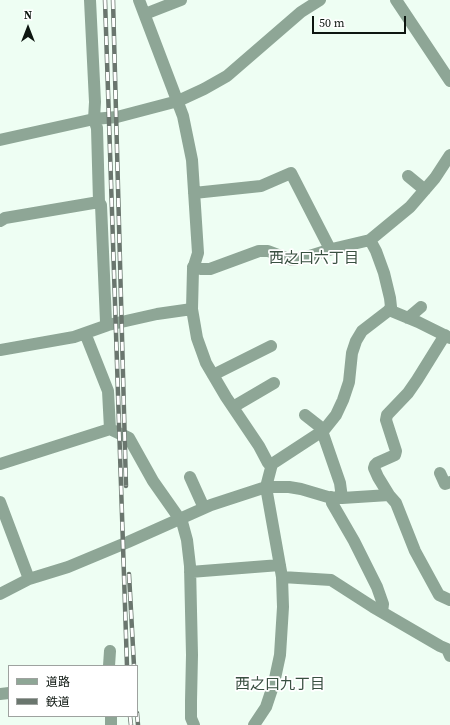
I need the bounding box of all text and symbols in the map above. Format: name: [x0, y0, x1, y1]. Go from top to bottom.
north arrow: [8, 8, 48, 48]
text: N: [24, 8, 32, 23]
scale bar: [314, 8, 408, 34]
text: 50 m: [319, 15, 345, 31]
district label: 西之口六丁目: [269, 250, 359, 268]
legend: [8, 665, 138, 717]
text: 道路: [46, 674, 70, 690]
district label: 西之口九丁目: [235, 676, 325, 694]
text: 鉄道: [46, 694, 70, 710]

